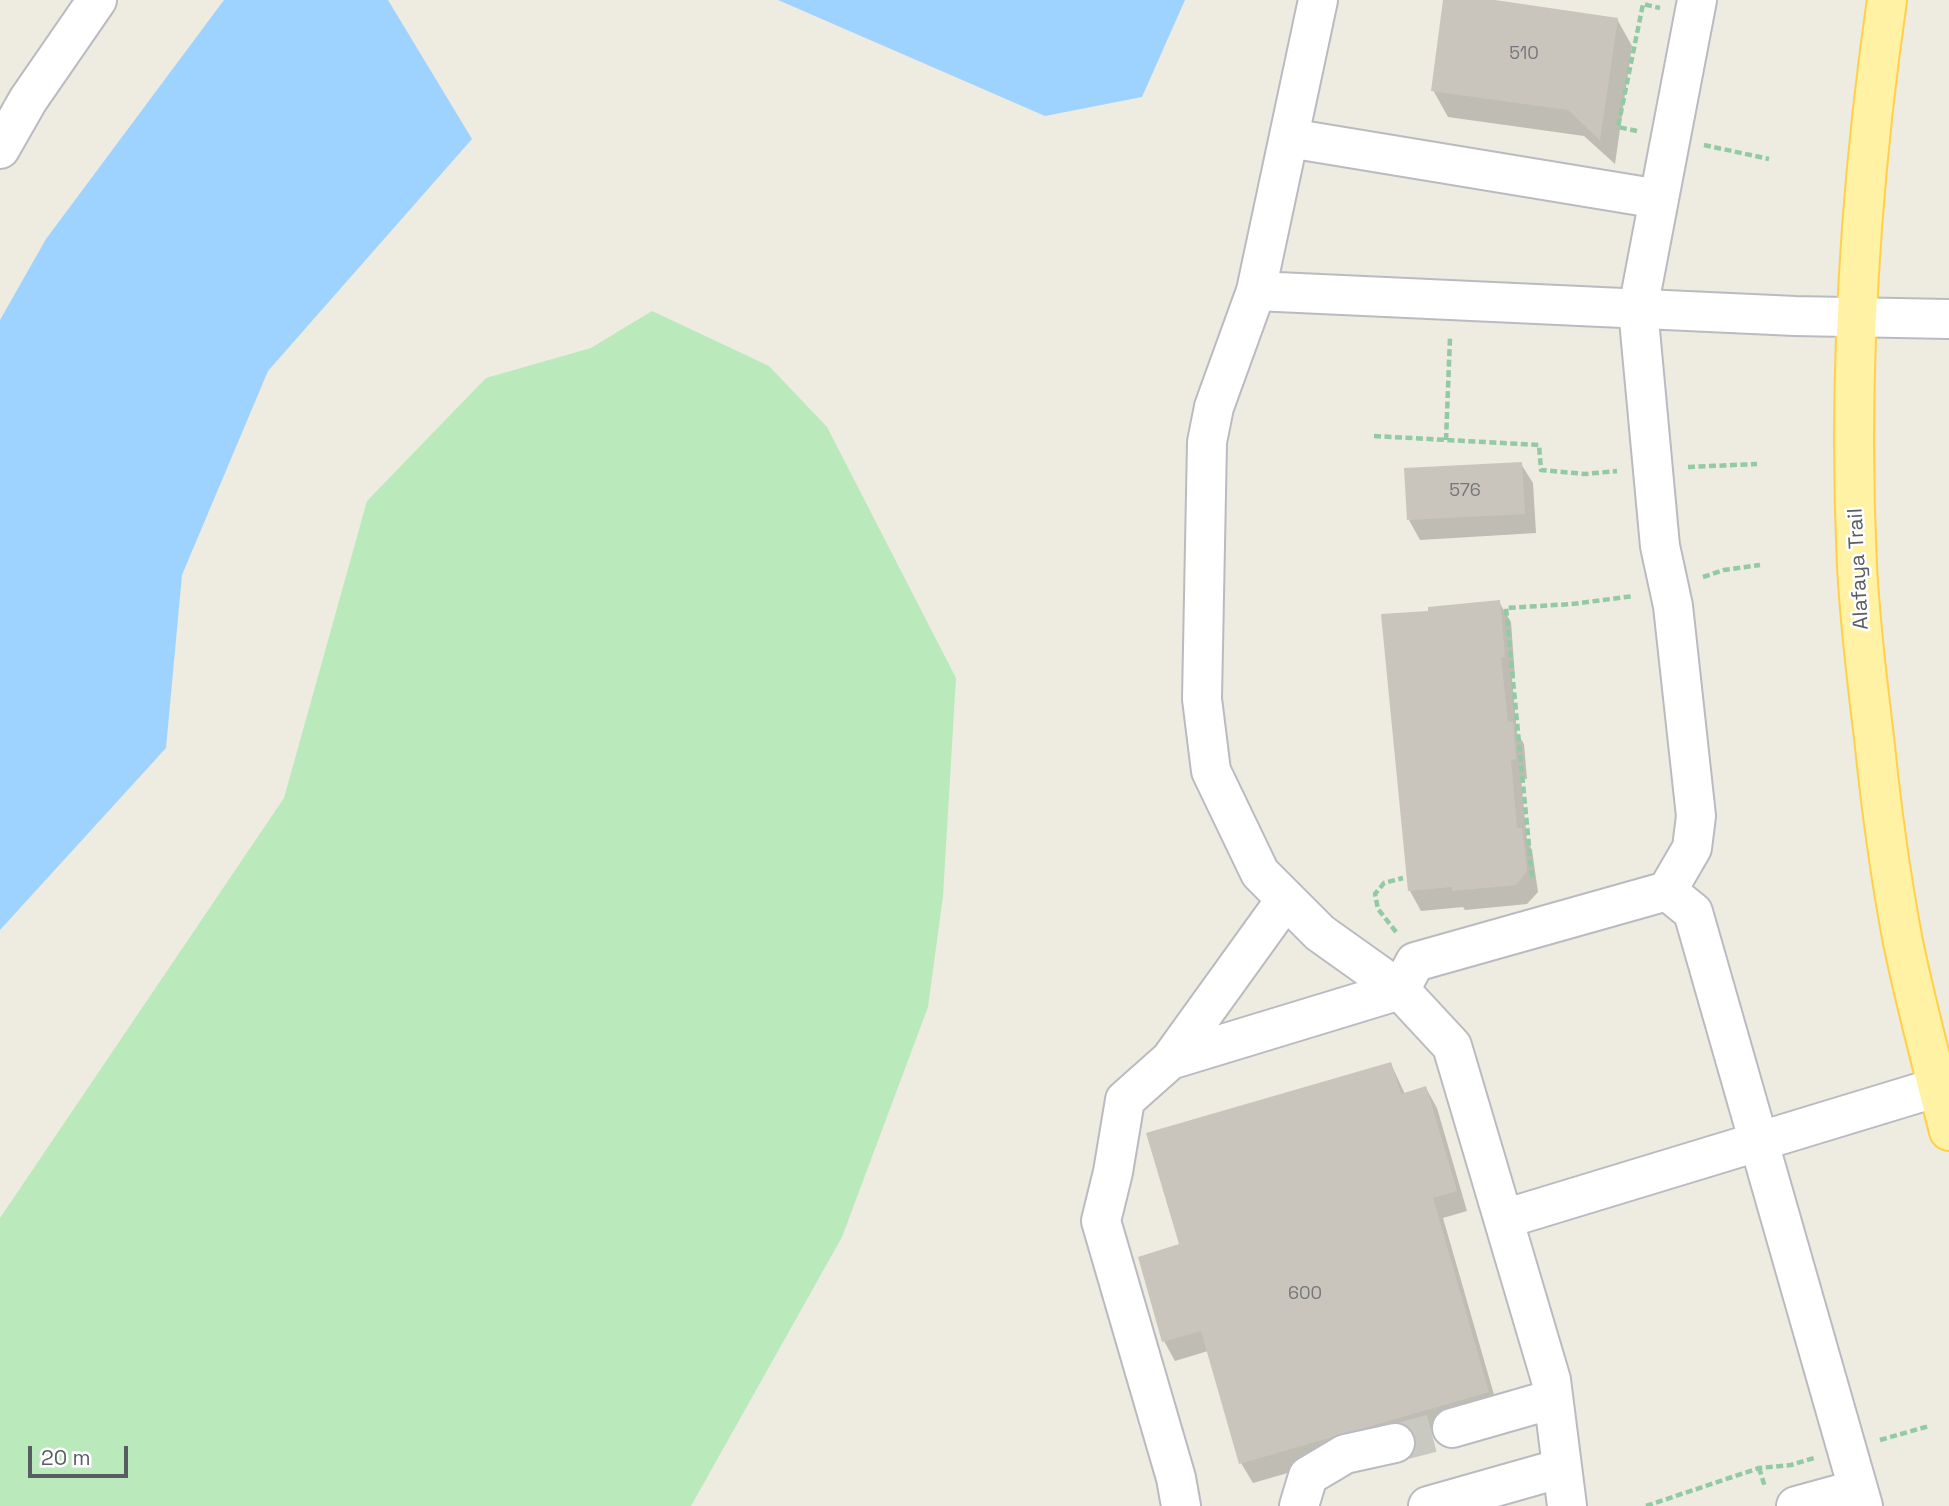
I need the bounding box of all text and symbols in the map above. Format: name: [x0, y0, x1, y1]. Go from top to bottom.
house number: 510: [1509, 43, 1539, 65]
house number: 576: [1449, 480, 1481, 502]
street label: Alafaya Trail: [1843, 508, 1875, 630]
house number: 600: [1288, 1283, 1322, 1305]
scale bar: [32, 1432, 131, 1476]
text: 20 m: [41, 1444, 91, 1471]

